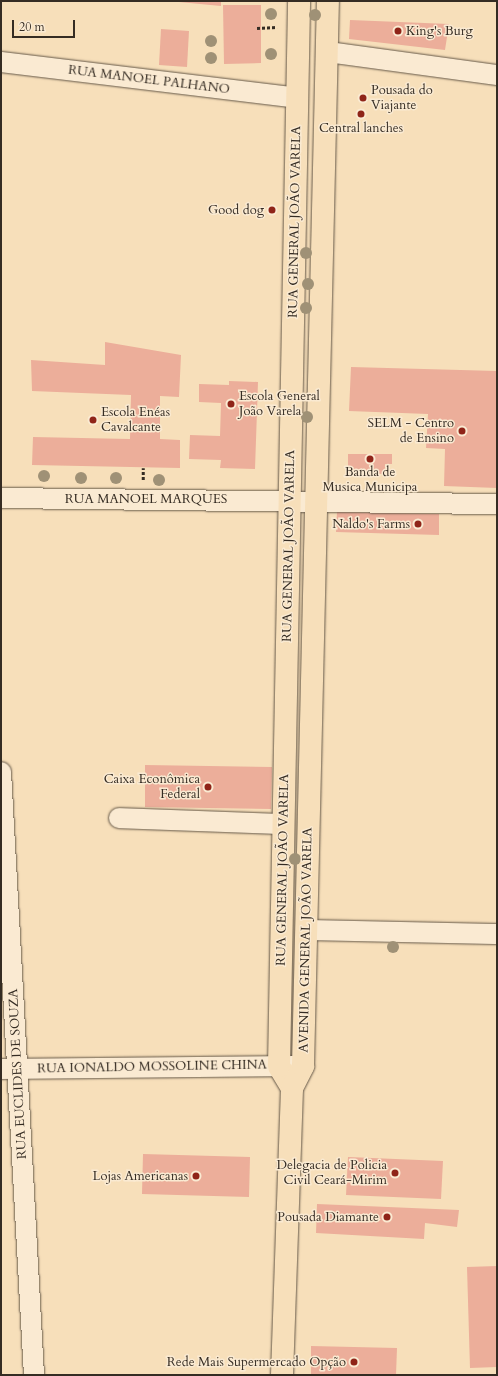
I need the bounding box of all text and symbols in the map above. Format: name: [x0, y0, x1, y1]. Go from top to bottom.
scale bar: [14, 12, 77, 38]
text: 20 m: [19, 19, 45, 35]
place label: King's Burg: [406, 23, 473, 39]
marker: King's Burg: [393, 26, 403, 36]
street label: RUA MANOEL PALHANO: [67, 62, 231, 98]
place label: Pousada do Viajante: [371, 83, 433, 114]
marker: Pousada do Viajante: [358, 93, 368, 103]
marker: Central lanches: [356, 109, 366, 119]
place label: Central lanches: [319, 120, 403, 136]
street label: RUA GENERAL JOÃO VARELA: [286, 126, 304, 318]
place label: Good dog: [208, 202, 264, 218]
marker: Good dog: [267, 205, 277, 215]
place label: Escola General João Varela: [239, 389, 320, 420]
marker: Escola General João Varela: [226, 399, 236, 409]
place label: Escola Enéas Cavalcante: [101, 405, 170, 436]
marker: Escola Enéas Cavalcante: [88, 415, 98, 425]
place label: SELM - Centro de Ensino: [367, 416, 454, 447]
marker: SELM - Centro de Ensino: [457, 426, 467, 436]
street label: RUA GENERAL JOÃO VARELA: [280, 450, 298, 642]
marker: Banda de Musica Municipa: [365, 454, 375, 464]
place label: Banda de Musica Municipa: [323, 465, 417, 496]
street label: RUA MANOEL MARQUES: [65, 491, 227, 507]
place label: Naldo's Farms: [332, 516, 410, 532]
marker: Naldo's Farms: [413, 519, 423, 529]
place label: Caixa Econômica Federal: [104, 772, 200, 803]
street label: RUA GENERAL JOÃO VARELA: [274, 774, 292, 966]
marker: Caixa Econômica Federal: [203, 782, 213, 792]
street label: AVENIDA GENERAL JOÃO VARELA: [296, 827, 316, 1053]
street label: RUA EUCLIDES DE SOUZA: [6, 988, 30, 1160]
street label: RUA IONALDO MOSSOLINE CHINA: [37, 1057, 267, 1077]
place label: Delegacia de Policia Civil Ceará-Mirim: [277, 1158, 387, 1189]
place label: Lojas Americanas: [93, 1168, 188, 1184]
marker: Delegacia de Policia Civil Ceará-Mirim: [390, 1168, 400, 1178]
marker: Lojas Americanas: [191, 1171, 201, 1181]
place label: Pousada Diamante: [277, 1209, 379, 1225]
marker: Pousada Diamante: [382, 1212, 392, 1222]
place label: Rede Mais Supermercado Opção: [167, 1354, 346, 1370]
marker: Rede Mais Supermercado Opção: [349, 1357, 359, 1367]

